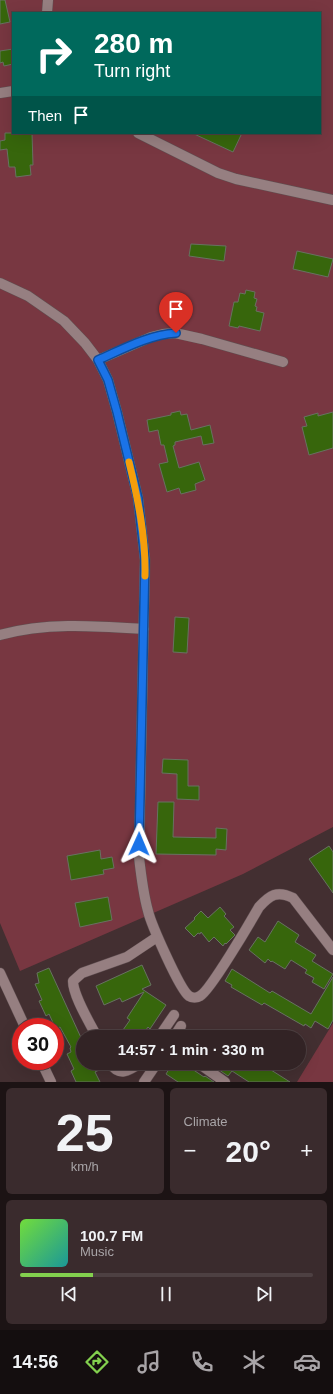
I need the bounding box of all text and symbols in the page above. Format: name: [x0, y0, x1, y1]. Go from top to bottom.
icon: right: [28, 28, 80, 80]
text: 280 m: [94, 28, 173, 59]
text: Turn right: [94, 61, 170, 81]
icon: arrive: [70, 104, 92, 126]
text: Then: [28, 107, 62, 124]
pin: [159, 292, 193, 333]
icon: arrive: [165, 298, 187, 320]
position arrow: [118, 823, 160, 865]
speed limit sign: 30: [12, 1018, 64, 1070]
text: 14:57 · 1 min · 330 m: [118, 1041, 264, 1058]
text: 25: [56, 1104, 114, 1162]
text: Climate: [184, 1114, 228, 1129]
text: 20°: [226, 1135, 271, 1168]
text: −: [184, 1138, 196, 1163]
text: +: [300, 1138, 313, 1163]
text: km/h: [71, 1159, 99, 1174]
text: 100.7 FM: [80, 1227, 143, 1244]
text: Music: [80, 1244, 114, 1259]
icon: previous: [58, 1283, 80, 1305]
icon: pause: [155, 1283, 177, 1305]
icon: next: [253, 1283, 275, 1305]
icon: directions: [83, 1348, 111, 1376]
icon: music: [135, 1348, 163, 1376]
icon: phone: [188, 1348, 216, 1376]
icon: climate: [240, 1348, 268, 1376]
icon: car: [293, 1348, 321, 1376]
text: 14:56: [12, 1352, 58, 1372]

